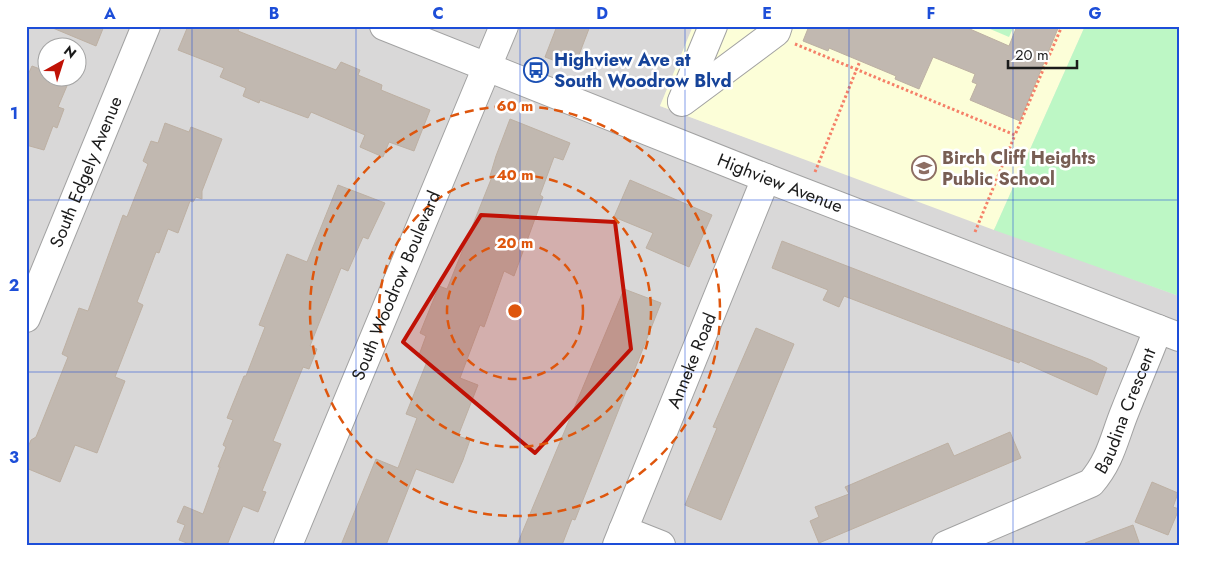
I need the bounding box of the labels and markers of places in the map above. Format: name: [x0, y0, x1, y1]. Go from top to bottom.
place label: Highview Ave at South Woodrow Blvd: [554, 47, 732, 94]
bus stop icon: Highview Ave at South Woodrow Blvd: [523, 57, 549, 83]
place label: Birch Cliff Heights Public School: [942, 145, 1095, 192]
school or university icon: Birch Cliff Heights Public School: [911, 155, 937, 181]
centre of rings: [506, 302, 524, 320]

